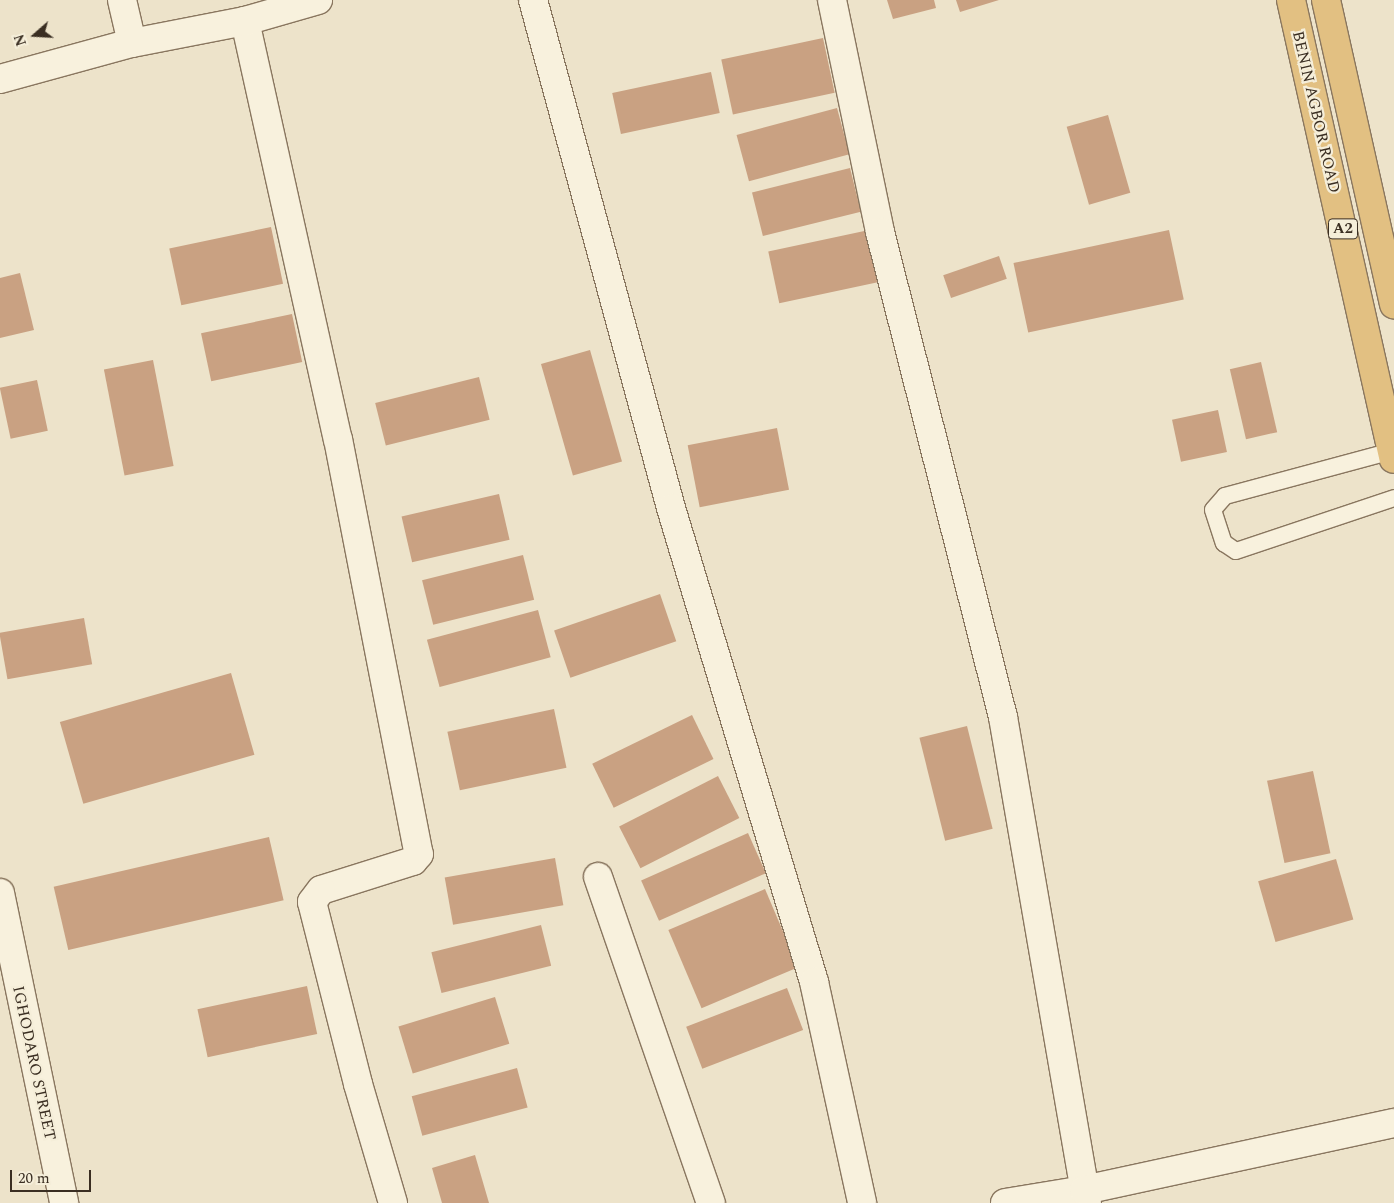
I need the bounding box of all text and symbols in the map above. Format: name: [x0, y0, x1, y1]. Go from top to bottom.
north arrow: [10, 10, 60, 60]
street label: BENIN AGBOR ROAD: [1288, 29, 1344, 195]
text: N: [9, 31, 32, 49]
road number: A2: [1327, 216, 1359, 242]
street label: IGHODARO STREET: [8, 984, 60, 1142]
scale bar: [12, 1160, 94, 1192]
text: 20 m: [18, 1167, 50, 1190]

